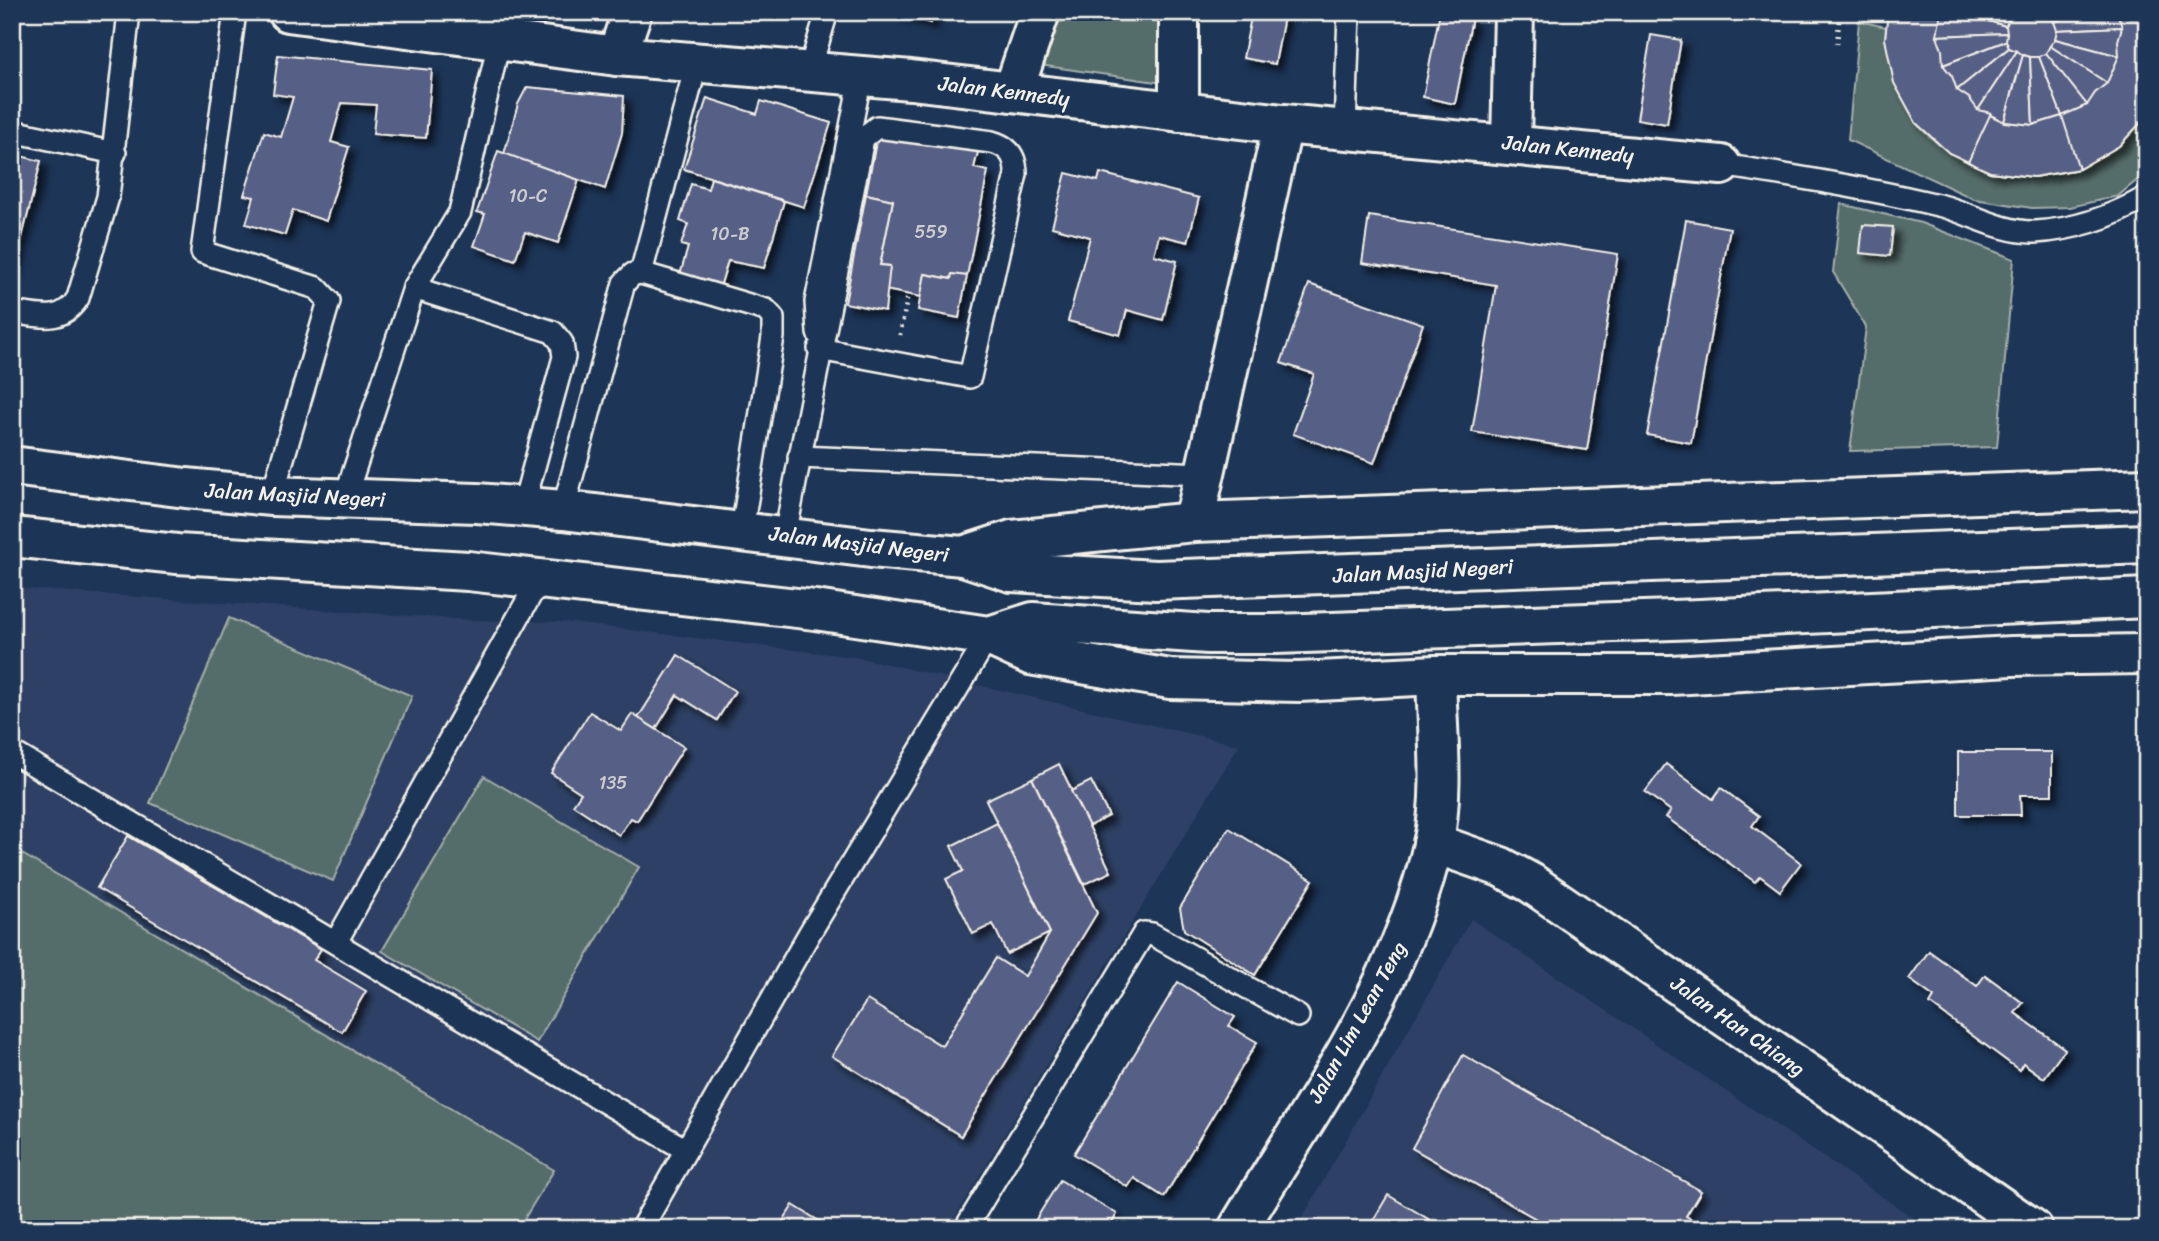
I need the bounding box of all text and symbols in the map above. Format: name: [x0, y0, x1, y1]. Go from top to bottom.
street label: Jalan Kennedy: [935, 64, 1072, 118]
street label: Jalan Kennedy: [1499, 123, 1636, 175]
house number: 10-C: [509, 180, 548, 212]
house number: 559: [914, 216, 948, 248]
house number: 10-B: [711, 218, 749, 250]
street label: Jalan Masjid Negeri: [203, 471, 387, 519]
street label: Jalan Masjid Negeri: [766, 514, 952, 574]
street label: Jalan Masjid Negeri: [1331, 547, 1515, 595]
house number: 135: [599, 767, 627, 799]
street label: Jalan Lim Lean Teng: [1296, 934, 1417, 1111]
street label: Jalan Han Chiang: [1662, 965, 1814, 1087]

